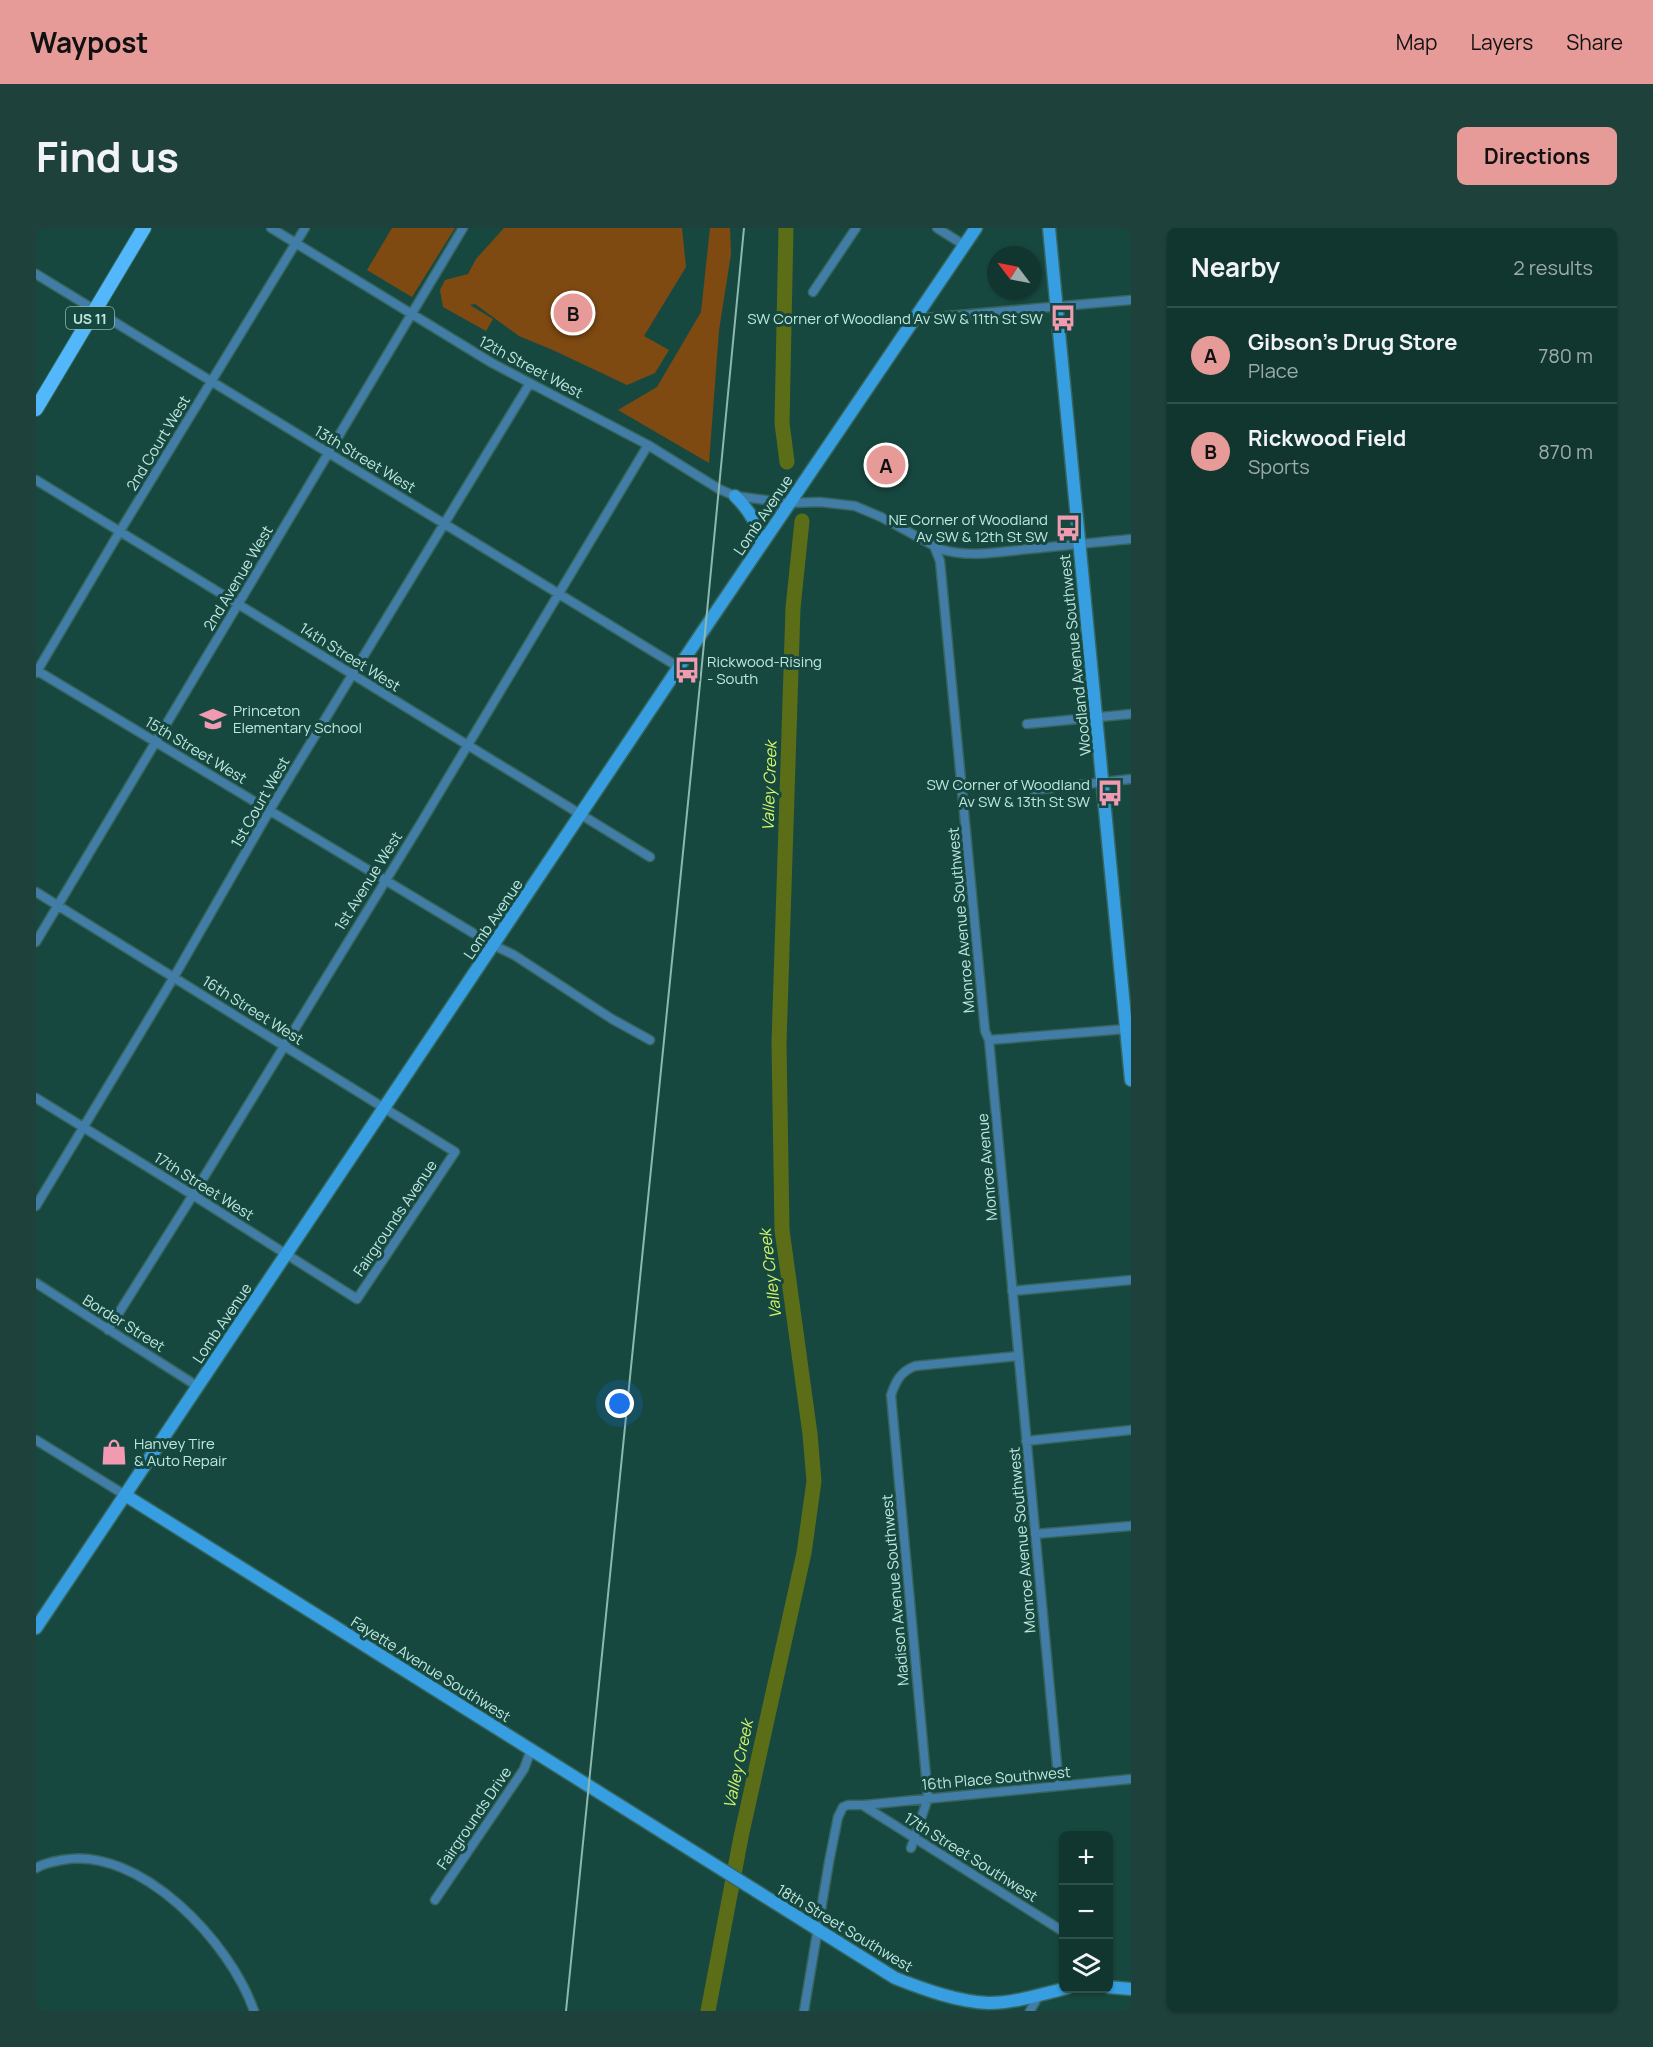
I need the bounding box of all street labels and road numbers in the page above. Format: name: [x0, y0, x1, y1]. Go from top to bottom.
road number: US 11: [66, 307, 114, 329]
street label: 12th Street West: [475, 331, 587, 403]
street label: 2nd Court West: [121, 391, 195, 495]
street label: 13th Street West: [310, 420, 420, 498]
street label: Lomb Avenue: [728, 471, 798, 559]
street label: 2nd Avenue West: [198, 521, 278, 635]
street label: Woodland Avenue Southwest: [1054, 553, 1096, 757]
street label: 14th Street West: [295, 618, 405, 696]
street label: 15th Street West: [141, 711, 251, 789]
street label: 1st Court West: [226, 753, 294, 851]
street label: Monroe Avenue Southwest: [942, 826, 980, 1014]
street label: 1st Avenue West: [329, 828, 407, 934]
street label: Lomb Avenue: [458, 875, 528, 963]
street label: 16th Street West: [198, 970, 308, 1050]
street label: Monroe Avenue: [972, 1112, 1002, 1222]
street label: 17th Street West: [150, 1147, 258, 1225]
street label: Fairgrounds Avenue: [348, 1156, 442, 1280]
street label: Lomb Avenue: [187, 1279, 257, 1367]
street label: Border Street: [79, 1289, 169, 1357]
street label: Monroe Avenue Southwest: [1003, 1446, 1041, 1634]
street label: Madison Avenue Southwest: [876, 1493, 914, 1687]
street label: Fayette Avenue Southwest: [347, 1611, 515, 1727]
street label: 16th Place Southwest: [921, 1761, 1071, 1795]
street label: Fairgrounds Drive: [432, 1762, 516, 1874]
street label: 17th Street Southwest: [900, 1807, 1042, 1907]
street label: 18th Street Southwest: [773, 1879, 917, 1977]

